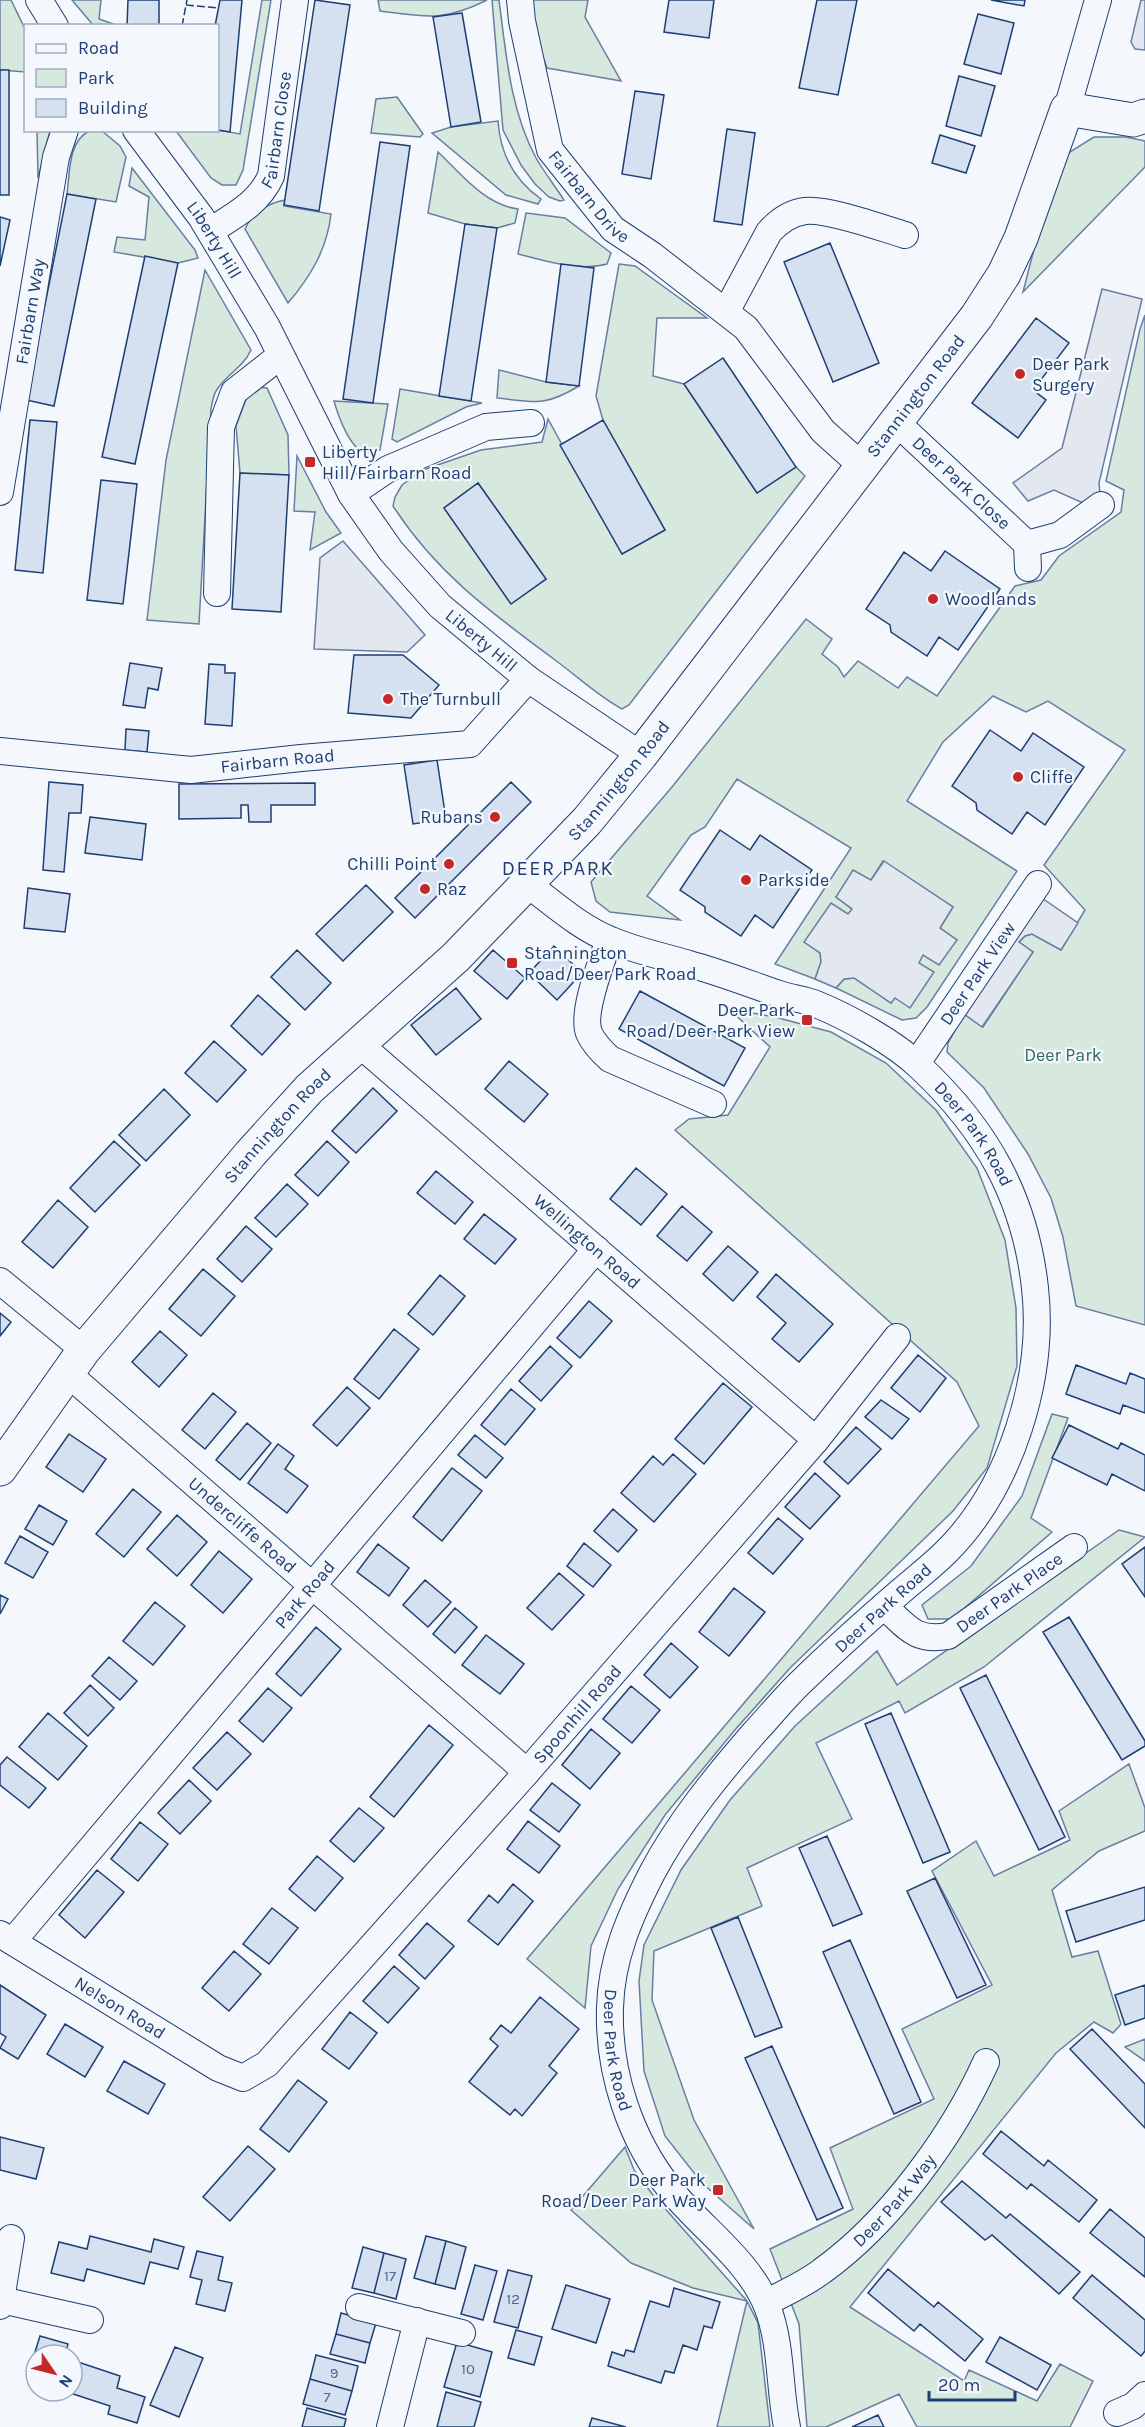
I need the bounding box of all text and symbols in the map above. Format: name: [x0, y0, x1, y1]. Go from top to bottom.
legend: [24, 24, 219, 132]
text: Road: [78, 37, 119, 59]
text: Park: [78, 67, 115, 89]
street label: Fairbarn Close: [256, 70, 296, 192]
text: Building: [78, 97, 148, 119]
street label: Fairbarn Drive: [543, 146, 634, 248]
street label: Liberty Hill: [182, 197, 246, 283]
street label: Fairbarn Way: [11, 256, 50, 366]
street label: Stannington Road: [862, 330, 970, 462]
place label: Deer Park Surgery: [1032, 353, 1110, 396]
marker: Deer Park Surgery: [1013, 367, 1027, 381]
street label: Deer Park Close: [908, 432, 1015, 534]
place label: Liberty Hill/Fairbarn Road: [322, 441, 472, 484]
marker: Liberty Hill/Fairbarn Road: [303, 455, 317, 469]
place label: Woodlands: [945, 588, 1037, 610]
marker: Woodlands: [926, 592, 940, 606]
street label: Liberty Hill: [441, 604, 522, 677]
place label: The Turnbull: [400, 688, 501, 710]
marker: The Turnbull: [381, 692, 395, 706]
street label: Stannington Road: [563, 716, 674, 845]
street label: Fairbarn Road: [219, 744, 335, 778]
place label: Cliffe: [1030, 766, 1073, 788]
marker: Cliffe: [1011, 770, 1025, 784]
place label: Rubans: [420, 806, 483, 828]
marker: Rubans: [488, 810, 502, 824]
place label: Chilli Point: [347, 853, 437, 875]
marker: Chilli Point: [442, 857, 456, 871]
district label: DEER PARK: [502, 857, 614, 880]
place label: Parkside: [758, 869, 829, 891]
marker: Parkside: [739, 873, 753, 887]
place label: Raz: [437, 878, 466, 900]
marker: Raz: [418, 882, 432, 896]
street label: Deer Park View: [935, 918, 1020, 1029]
place label: Stannington Road/Deer Park Road: [524, 942, 697, 985]
marker: Stannington Road/Deer Park Road: [505, 956, 519, 970]
place label: Deer Park Road/Deer Park View: [626, 999, 795, 1042]
marker: Deer Park Road/Deer Park View: [800, 1013, 814, 1027]
park label: Deer Park: [1024, 1044, 1102, 1066]
street label: Stannington Road: [219, 1063, 336, 1188]
street label: Deer Park Road: [930, 1077, 1018, 1190]
street label: Wellington Road: [529, 1189, 645, 1294]
street label: Undercliffe Road: [184, 1472, 301, 1578]
street label: Deer Park Place: [952, 1547, 1067, 1638]
street label: Park Road: [270, 1556, 340, 1633]
street label: Deer Park Road: [830, 1559, 936, 1657]
street label: Spoonhill Road: [528, 1660, 626, 1768]
street label: Nelson Road: [71, 1972, 170, 2044]
street label: Deer Park Road: [599, 1988, 637, 2114]
street label: Deer Park Way: [848, 2149, 941, 2252]
place label: Deer Park Road/Deer Park Way: [541, 2169, 707, 2212]
marker: Deer Park Road/Deer Park Way: [711, 2183, 725, 2197]
house number: 17: [384, 2267, 396, 2285]
house number: 12: [506, 2290, 520, 2308]
north arrow: [24, 2343, 84, 2403]
house number: 10: [461, 2360, 475, 2378]
house number: 9: [330, 2364, 338, 2382]
scale bar: [929, 2364, 1014, 2402]
text: N: [55, 2371, 77, 2391]
text: 20 m: [938, 2374, 980, 2396]
house number: 7: [323, 2388, 331, 2406]

